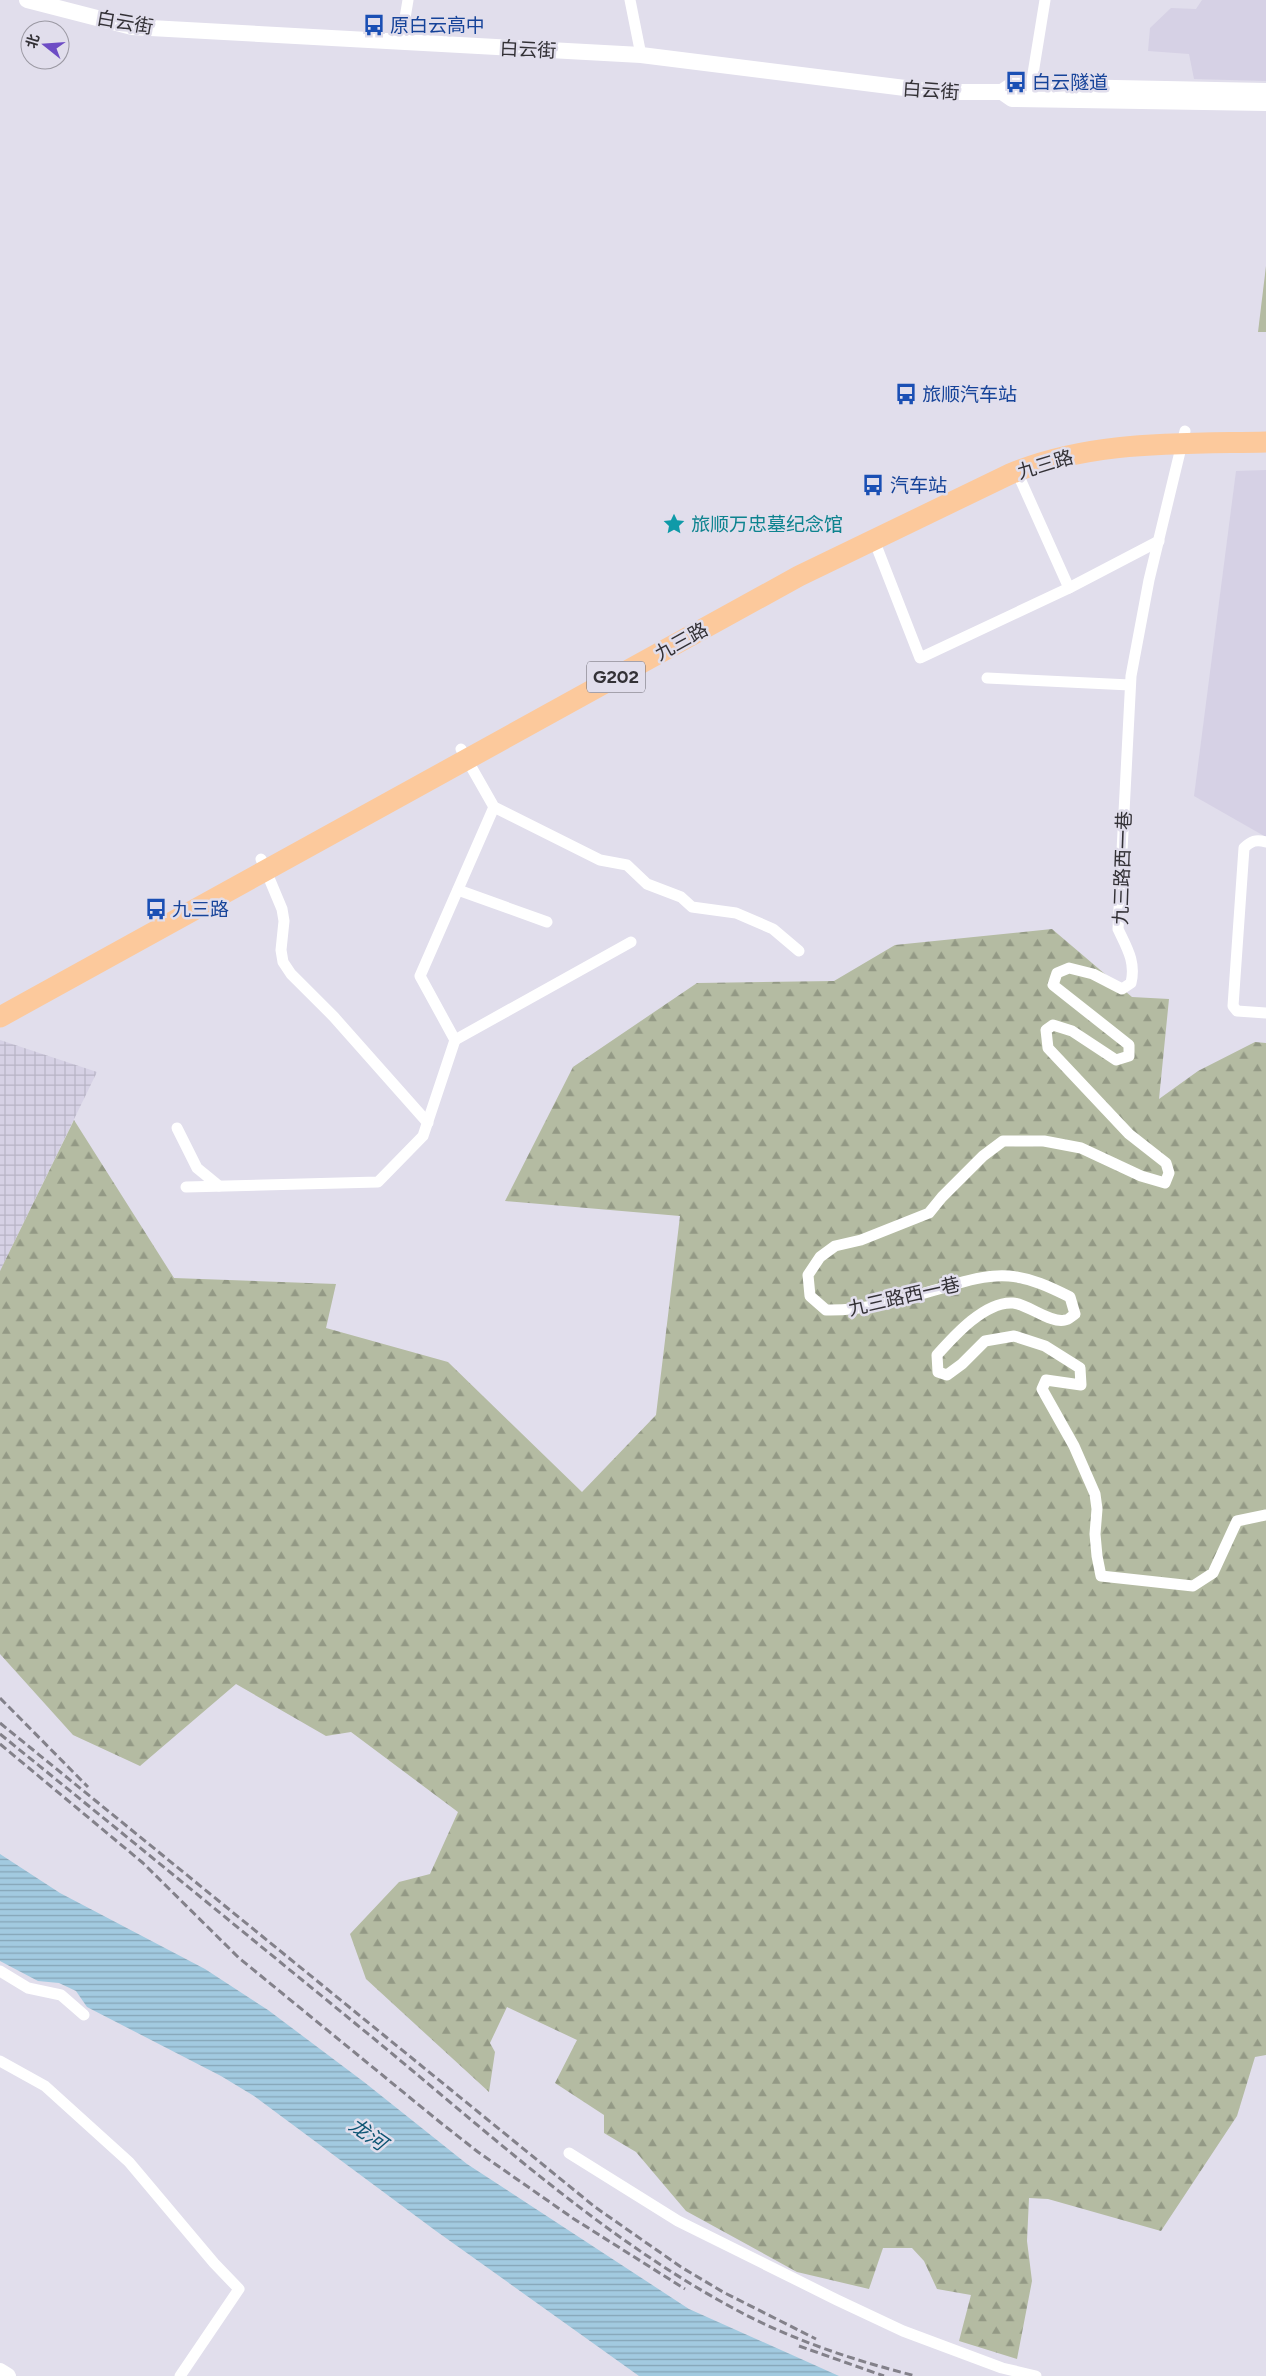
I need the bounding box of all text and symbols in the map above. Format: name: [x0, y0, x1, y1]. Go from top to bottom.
street label: 白云街: [95, 6, 155, 39]
bus stop icon: 原白云高中: [361, 12, 387, 38]
place label: 原白云高中: [390, 14, 485, 37]
north arrow: [20, 20, 70, 70]
text: 北: [23, 32, 43, 51]
street label: 白云街: [499, 37, 557, 62]
bus stop icon: 白云隧道: [1003, 69, 1029, 95]
place label: 白云隧道: [1032, 71, 1108, 94]
street label: 白云街: [902, 77, 960, 104]
bus stop icon: 旅顺汽车站: [893, 381, 919, 407]
place label: 旅顺汽车站: [922, 383, 1017, 406]
street label: 九三路: [1015, 445, 1076, 484]
bus stop icon: 汽车站: [860, 472, 886, 498]
place label: 汽车站: [890, 474, 947, 497]
place icon: 旅顺万忠墓纪念馆: [661, 511, 687, 537]
place label: 旅顺万忠墓纪念馆: [691, 513, 843, 536]
street label: 九三路: [651, 618, 712, 665]
road number: G202: [587, 662, 645, 692]
street label: 九三路西一巷: [1109, 811, 1136, 925]
bus stop icon: 九三路: [143, 896, 169, 922]
place label: 九三路: [172, 898, 229, 921]
street label: 九三路西一巷: [846, 1272, 962, 1321]
water label: 龙河: [345, 2113, 395, 2158]

